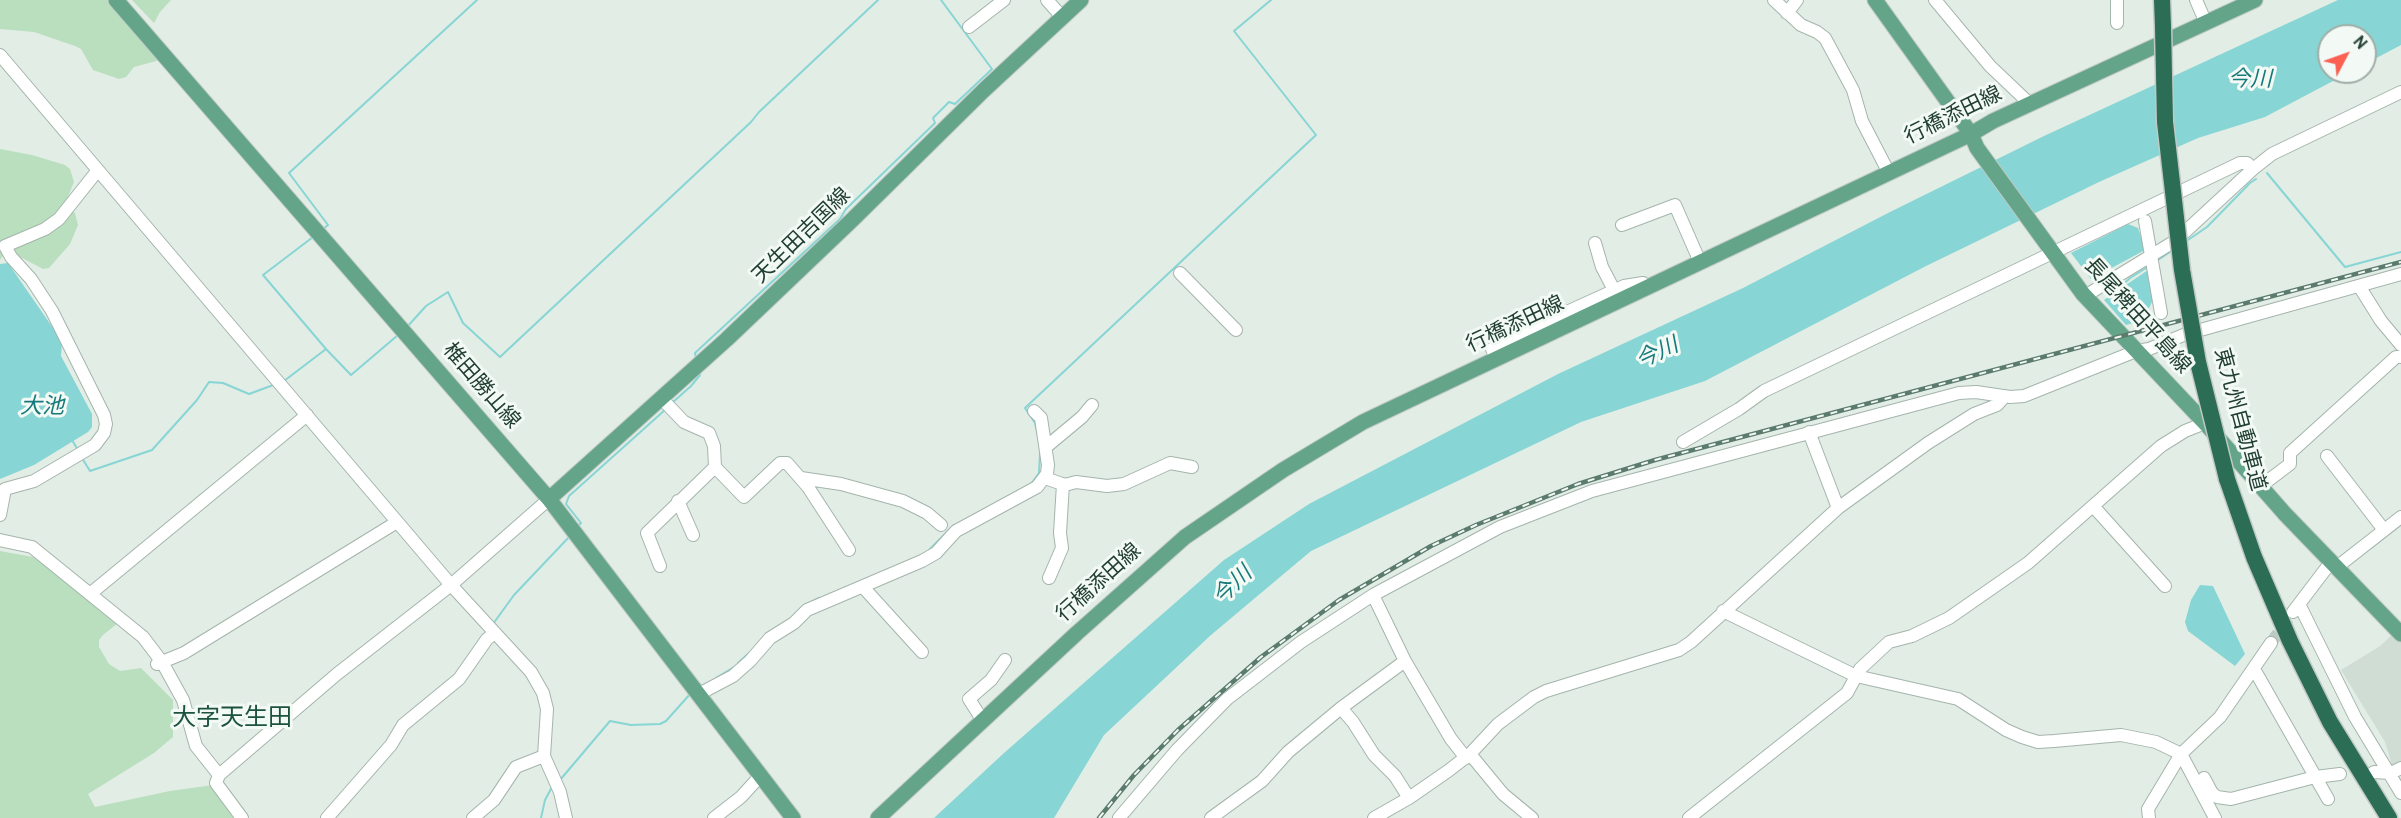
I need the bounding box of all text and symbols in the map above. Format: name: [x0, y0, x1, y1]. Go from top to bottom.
north arrow: [2317, 24, 2377, 84]
text: N: [2348, 33, 2370, 54]
water label: 今川: [2228, 69, 2272, 95]
street label: 行橋添田線: [1901, 83, 2007, 151]
street label: 天生田吉国線: [749, 184, 857, 290]
street label: 長尾稗田平島線: [2077, 254, 2195, 380]
street label: 行橋添田線: [1463, 292, 1569, 360]
water label: 今川: [1632, 334, 1684, 376]
street label: 椎田勝山線: [436, 339, 524, 435]
street label: 東九州自動車道: [2207, 346, 2269, 494]
water label: 大池: [20, 396, 64, 422]
street label: 行橋添田線: [1053, 540, 1147, 628]
water label: 今川: [1209, 562, 1259, 612]
district label: 大字天生田: [172, 706, 292, 734]

